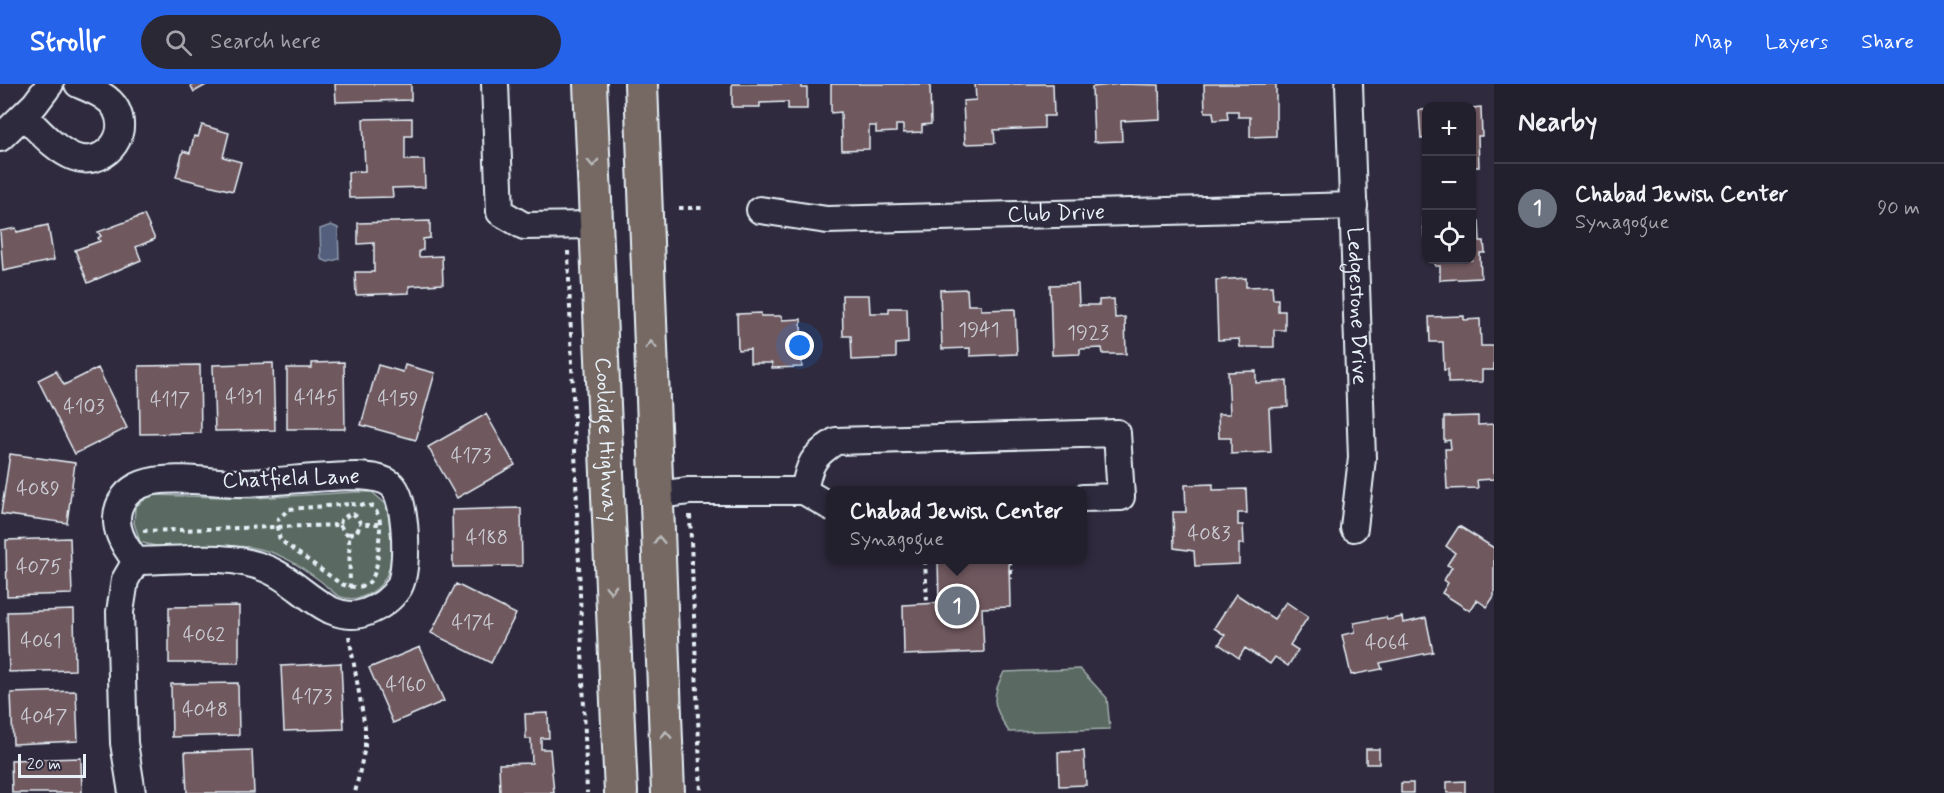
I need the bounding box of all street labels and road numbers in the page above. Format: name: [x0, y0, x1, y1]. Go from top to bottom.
street label: Club Drive: [1007, 199, 1105, 229]
street label: Ledgestone Drive: [1338, 226, 1373, 385]
street label: Coolidge Highway: [587, 357, 623, 523]
street label: Chatfield Lane: [222, 463, 360, 495]

